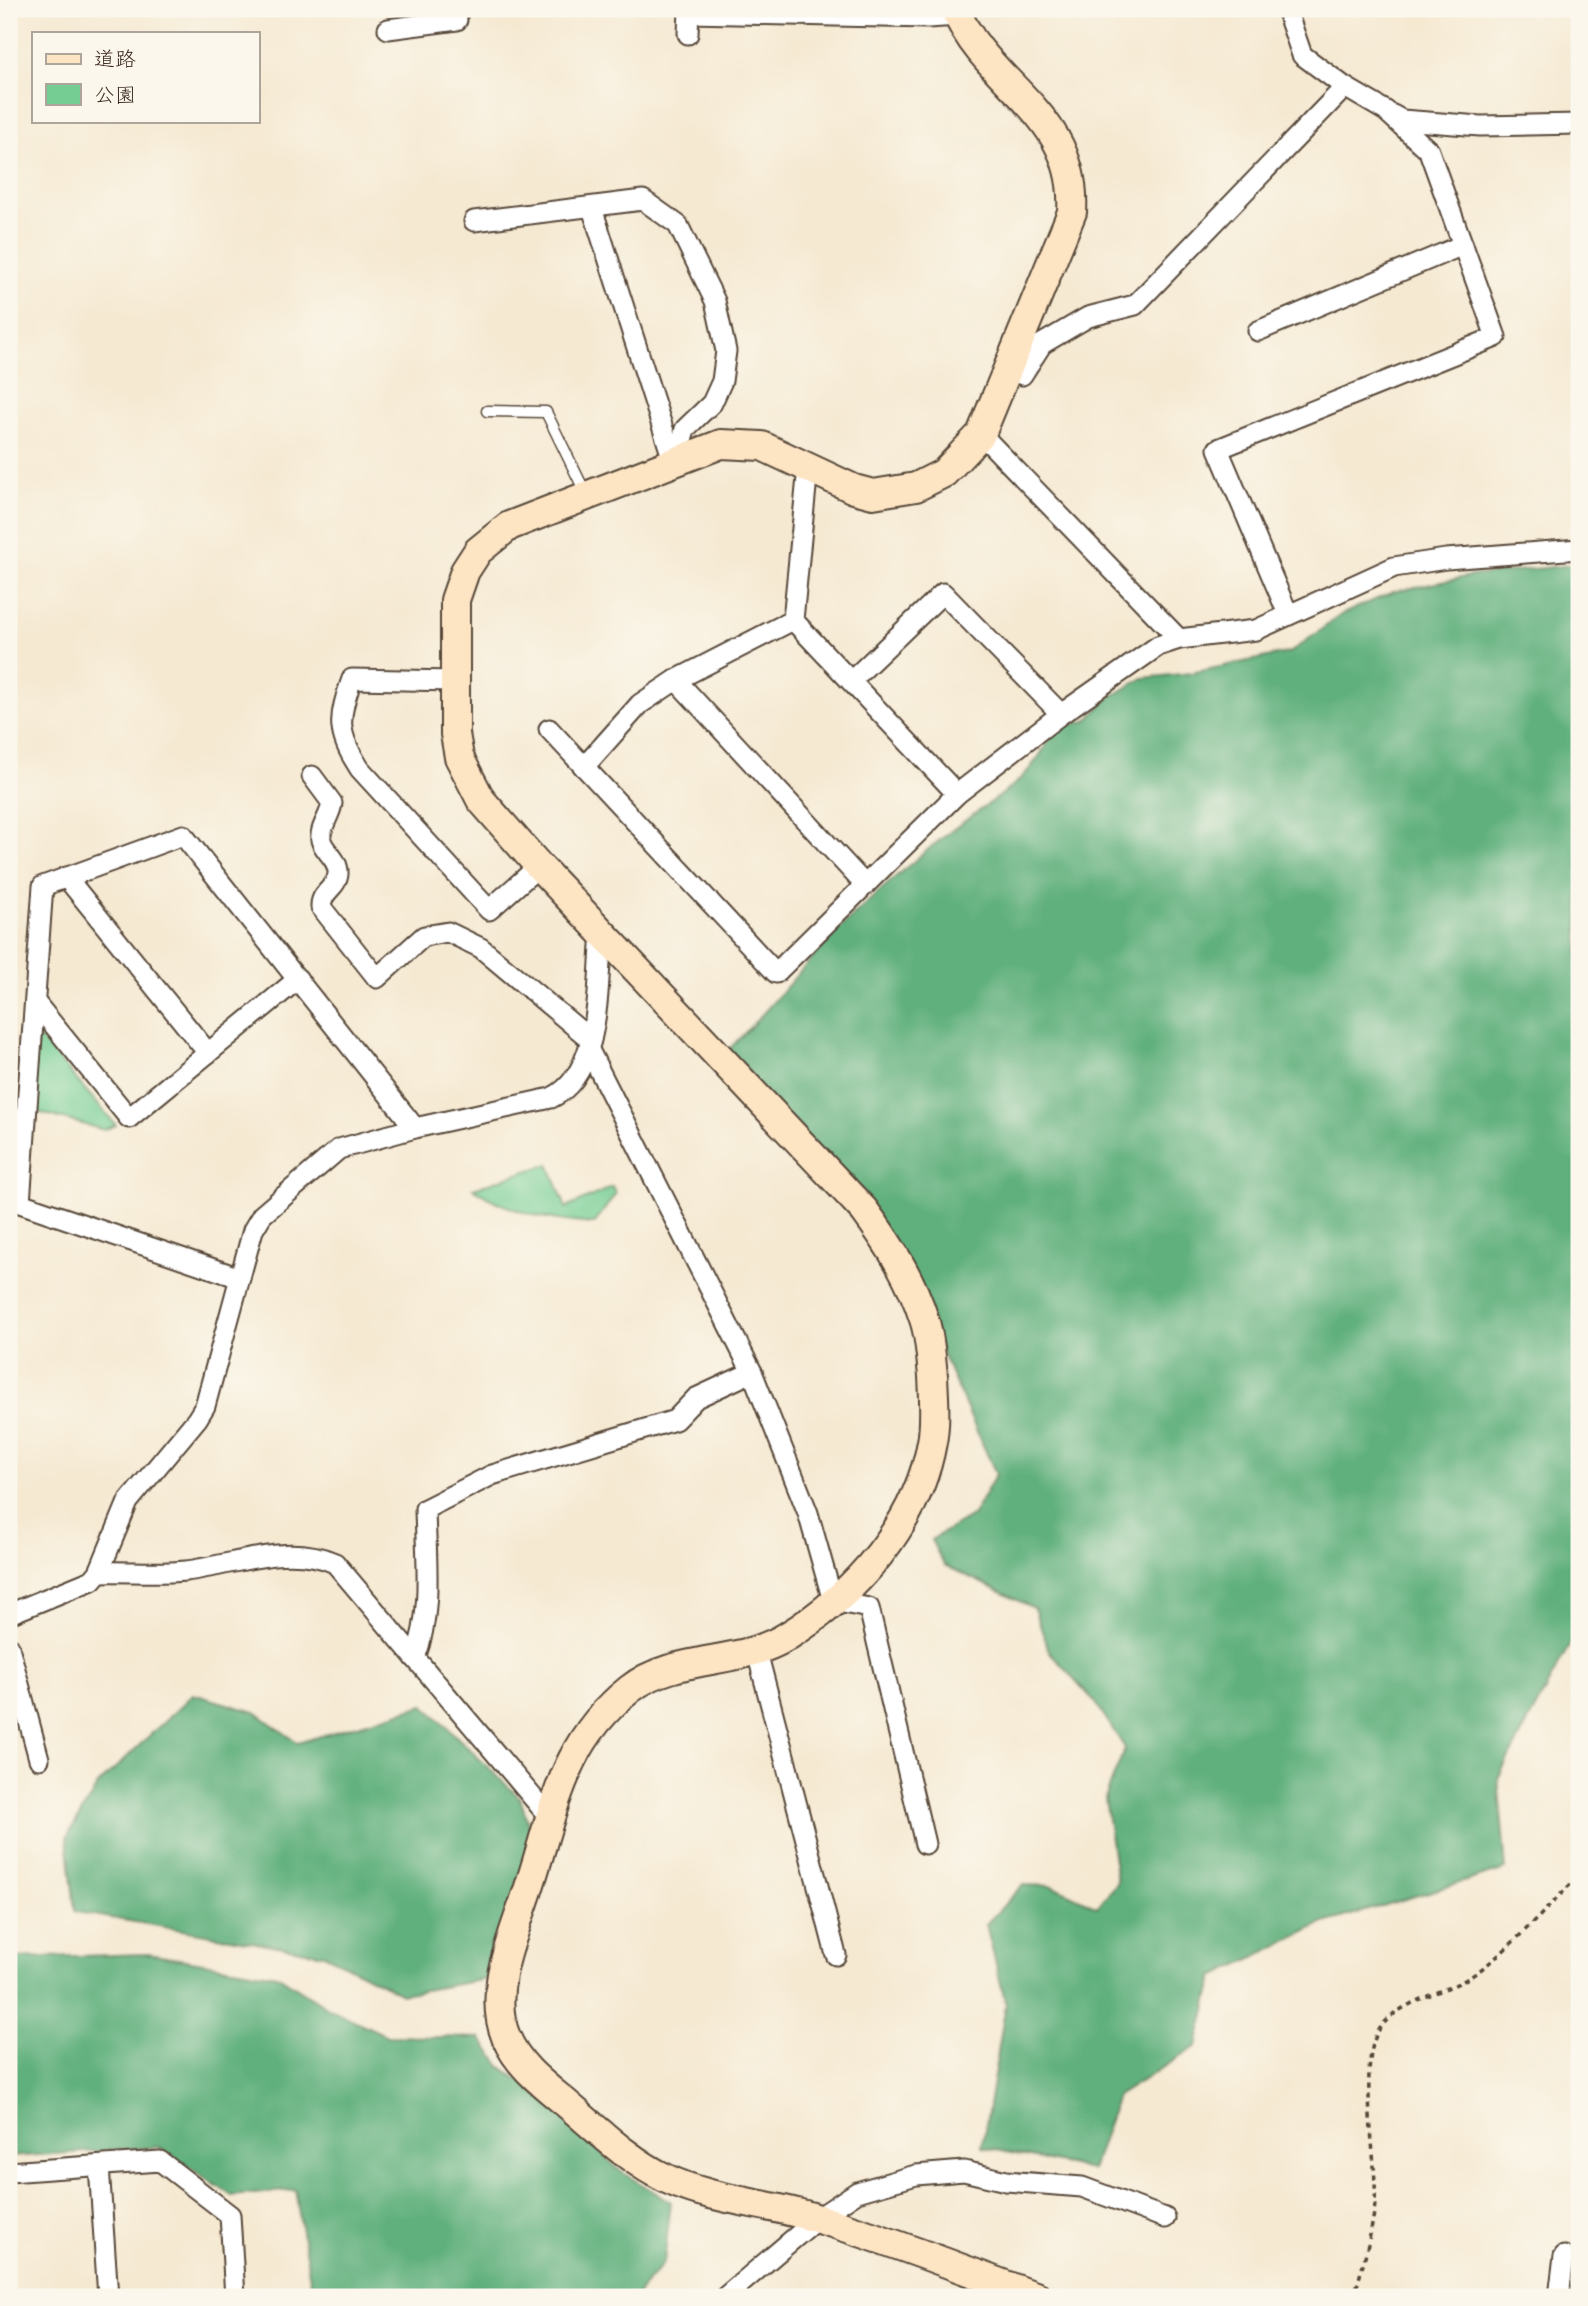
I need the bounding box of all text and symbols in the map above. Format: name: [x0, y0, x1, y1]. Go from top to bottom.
legend: [32, 32, 259, 122]
text: 道路: [94, 46, 136, 74]
text: 公園: [94, 82, 136, 110]

